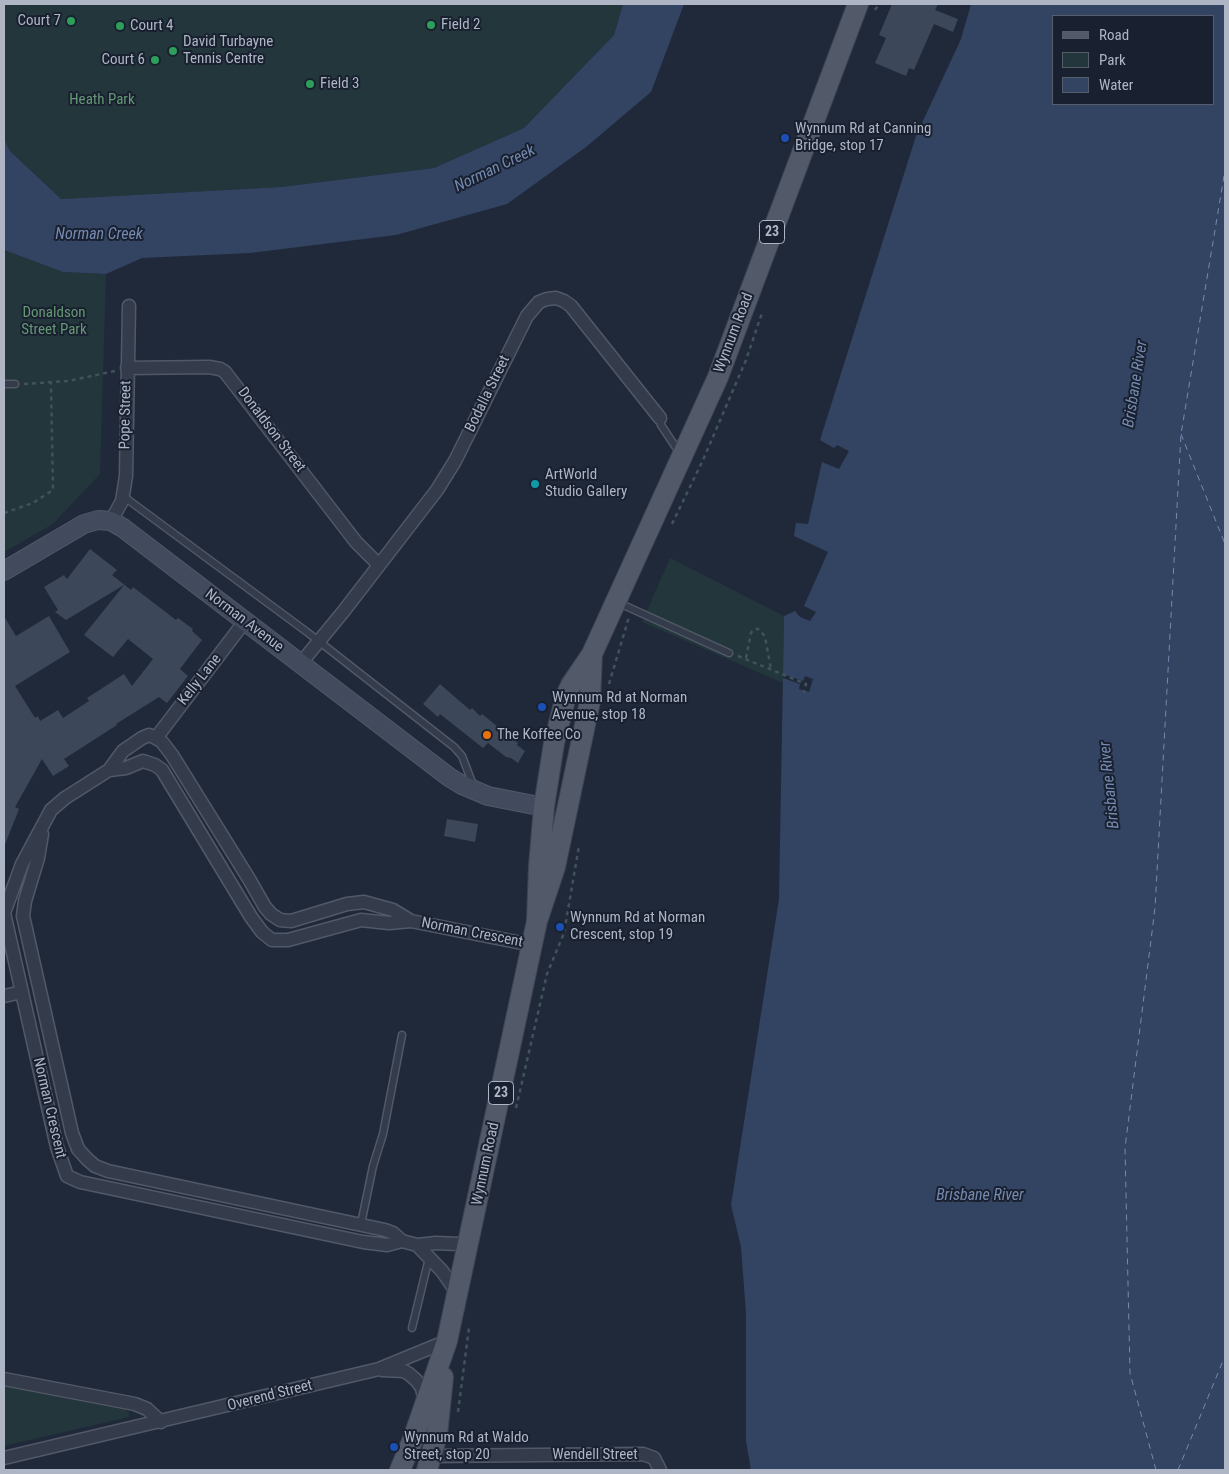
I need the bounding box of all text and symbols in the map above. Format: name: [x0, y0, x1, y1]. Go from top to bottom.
place label: Court 7: [17, 12, 61, 30]
marker: Court 7: [65, 15, 77, 27]
legend: [1052, 15, 1214, 105]
place label: Field 2: [441, 16, 480, 34]
place label: Court 4: [130, 17, 174, 35]
marker: Field 2: [425, 19, 437, 31]
marker: Court 4: [114, 20, 126, 32]
text: Road: [1099, 26, 1129, 44]
place label: David Turbayne Tennis Centre: [183, 33, 273, 68]
marker: David Turbayne Tennis Centre: [167, 45, 179, 57]
place label: Court 6: [101, 51, 145, 69]
text: Park: [1099, 51, 1126, 69]
marker: Court 6: [149, 54, 161, 66]
place label: Field 3: [320, 75, 359, 93]
text: Water: [1099, 76, 1133, 94]
marker: Field 3: [304, 78, 316, 90]
park label: Heath Park: [69, 91, 135, 109]
place label: Wynnum Rd at Canning Bridge, stop 17: [795, 120, 931, 155]
marker: Wynnum Rd at Canning Bridge, stop 17: [779, 132, 791, 144]
water label: Norman Creek: [452, 141, 538, 197]
road number: 23: [760, 220, 784, 243]
water label: Norman Creek: [55, 225, 143, 245]
street label: Wynnum Road: [710, 290, 758, 376]
park label: Donaldson Street Park: [21, 304, 87, 339]
water label: Brisbane River: [1120, 339, 1152, 429]
street label: Bodalla Street: [462, 353, 514, 435]
street label: Pope Street: [116, 380, 136, 450]
street label: Donaldson Street: [233, 384, 309, 476]
place label: ArtWorld Studio Gallery: [545, 466, 627, 501]
marker: ArtWorld Studio Gallery: [529, 478, 541, 490]
street label: Norman Avenue: [201, 586, 287, 656]
street label: Kelly Lane: [174, 651, 226, 709]
place label: Wynnum Rd at Norman Avenue, stop 18: [552, 689, 687, 724]
marker: Wynnum Rd at Norman Avenue, stop 18: [536, 701, 548, 713]
place label: The Koffee Co: [497, 726, 581, 744]
marker: The Koffee Co: [481, 729, 493, 741]
water label: Brisbane River: [1096, 740, 1124, 830]
place label: Wynnum Rd at Norman Crescent, stop 19: [570, 909, 705, 944]
street label: Norman Crescent: [420, 914, 524, 952]
marker: Wynnum Rd at Norman Crescent, stop 19: [554, 921, 566, 933]
street label: Norman Crescent: [29, 1056, 69, 1160]
road number: 23: [488, 1082, 514, 1104]
street label: Wynnum Road: [468, 1121, 504, 1207]
water label: Brisbane River: [936, 1186, 1024, 1206]
street label: Overend Street: [226, 1377, 314, 1415]
place label: Wynnum Rd at Waldo Street, stop 20: [404, 1429, 529, 1464]
marker: Wynnum Rd at Waldo Street, stop 20: [388, 1441, 400, 1453]
street label: Wendell Street: [552, 1446, 638, 1464]

